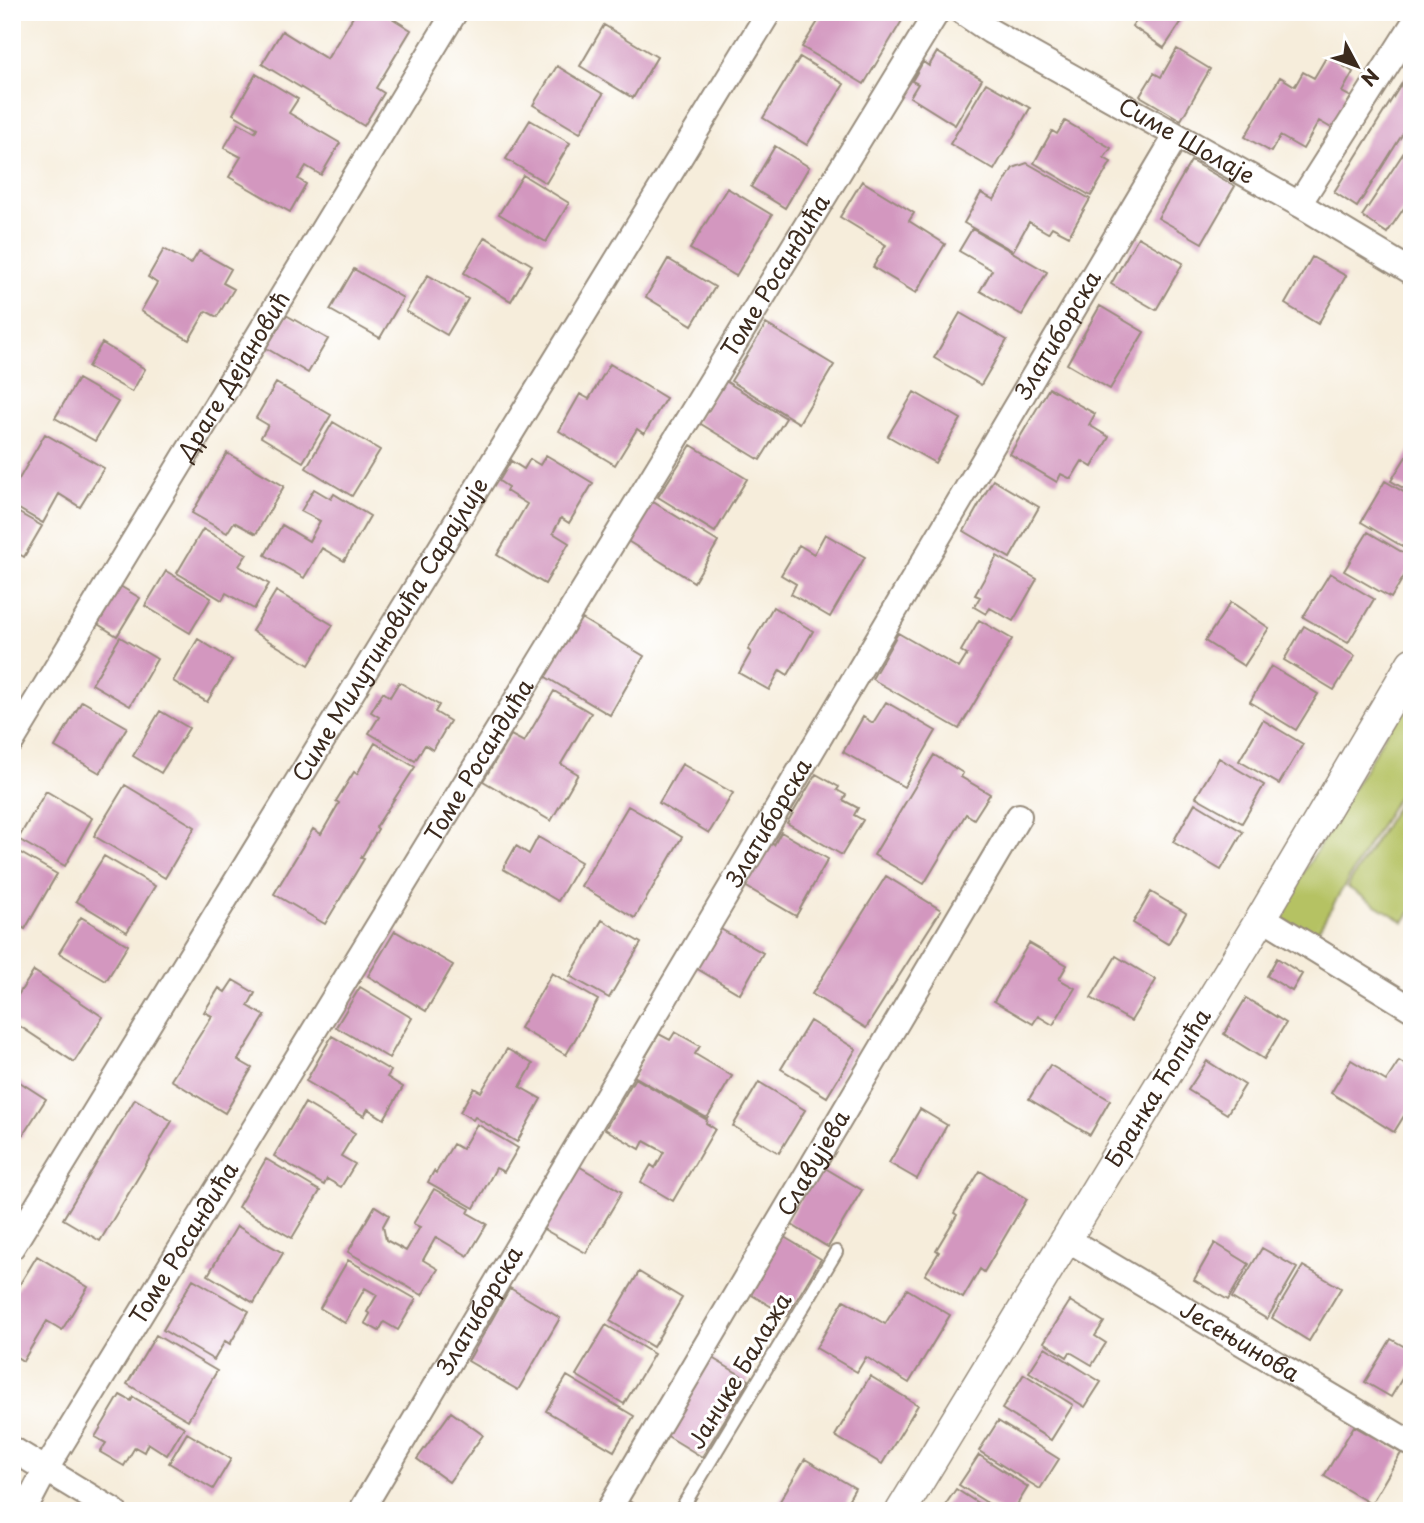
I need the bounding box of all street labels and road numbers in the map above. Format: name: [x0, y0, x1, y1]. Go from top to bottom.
street label: Симе Шолаје: [1113, 87, 1262, 192]
street label: Томе Росандића: [711, 186, 838, 363]
street label: Златиборска: [1004, 263, 1109, 406]
street label: Драге Дејановић: [167, 284, 298, 468]
street label: Симе Милутиновића Сарајлије: [282, 470, 496, 788]
street label: Томе Росандића: [415, 671, 542, 848]
street label: Златиборска: [715, 750, 820, 894]
street label: Бранка Ћопића: [1095, 1001, 1219, 1173]
street label: Славујева: [767, 1102, 858, 1222]
street label: Томе Росандића: [119, 1154, 246, 1331]
street label: Златиборска: [426, 1238, 531, 1382]
street label: Јанике Балажа: [678, 1285, 800, 1455]
street label: Јесењинова: [1174, 1291, 1308, 1390]

